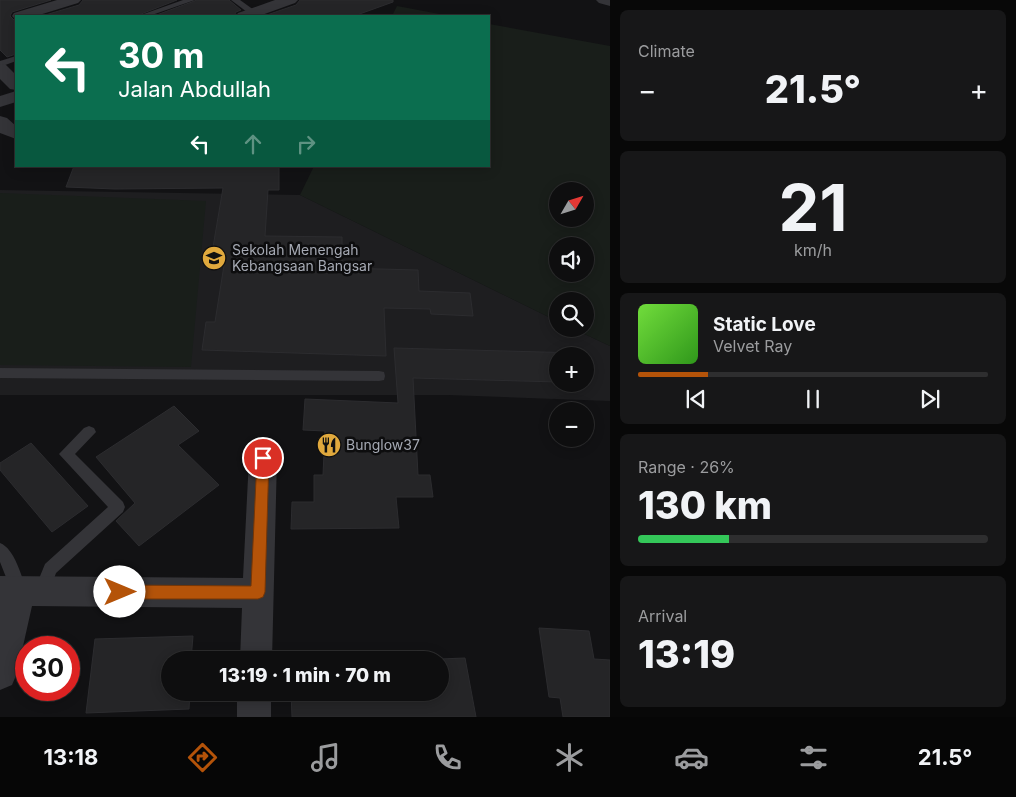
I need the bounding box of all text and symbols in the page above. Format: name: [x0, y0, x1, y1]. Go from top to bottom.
text: 30 m: [118, 34, 204, 76]
icon: left: [35, 35, 100, 100]
text: Climate: [638, 41, 695, 61]
text: 21.5°: [765, 66, 861, 112]
text: −: [638, 73, 657, 107]
text: +: [969, 73, 988, 107]
text: Jalan Abdullah: [118, 76, 271, 102]
icon: left: [186, 130, 214, 158]
icon: ahead: [239, 130, 267, 158]
icon: right: [292, 130, 320, 158]
text: 21: [779, 168, 847, 247]
north arrow: [549, 182, 594, 228]
map controls: [549, 182, 594, 447]
button: sound: [549, 237, 594, 282]
text: km/h: [794, 240, 832, 260]
place label: Sekolah Menengah Kebangsaan Bangsar: [232, 241, 372, 274]
school or university icon: Sekolah Menengah Kebangsaan Bangsar: [201, 245, 227, 271]
button: search: [549, 292, 594, 337]
text: Static Love: [713, 313, 816, 336]
text: Velvet Ray: [713, 336, 792, 356]
button: +: [549, 347, 594, 392]
icon: previous: [682, 385, 710, 413]
icon: pause: [799, 385, 827, 413]
icon: next: [916, 385, 944, 413]
button: −: [549, 402, 594, 447]
restaurant icon: Bunglow37: [316, 432, 342, 458]
place label: Bunglow37: [346, 436, 420, 453]
pin: [242, 437, 284, 479]
icon: arrive: [249, 444, 277, 472]
text: Range · 26%: [638, 457, 735, 477]
text: 130 km: [638, 482, 772, 528]
position arrow: [93, 565, 145, 617]
text: Arrival: [638, 606, 687, 626]
text: 13:19: [638, 631, 735, 677]
speed limit sign: 30: [15, 636, 80, 701]
text: 13:19 · 1 min · 70 m: [219, 664, 391, 687]
icon: directions: [185, 740, 220, 775]
icon: music: [308, 740, 343, 775]
icon: phone: [430, 740, 465, 775]
icon: climate: [552, 740, 587, 775]
icon: car: [674, 740, 709, 775]
icon: filters: [796, 740, 831, 775]
text: 13:18: [44, 744, 98, 770]
text: 21.5°: [918, 744, 972, 770]

